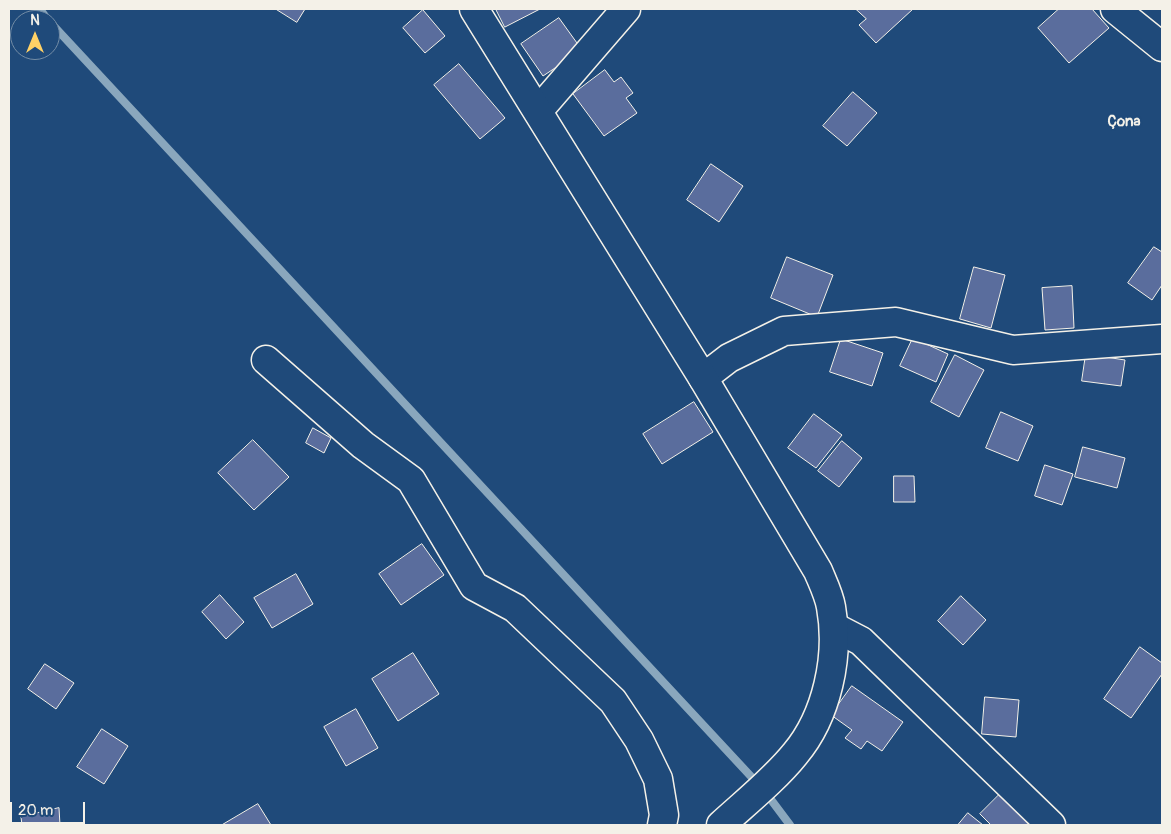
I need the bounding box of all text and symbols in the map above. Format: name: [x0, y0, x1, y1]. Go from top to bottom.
north arrow: [10, 10, 60, 60]
text: N: [30, 12, 40, 29]
district label: Çona: [1108, 113, 1140, 131]
scale bar: [12, 792, 88, 824]
text: 20 m: [18, 801, 53, 820]

